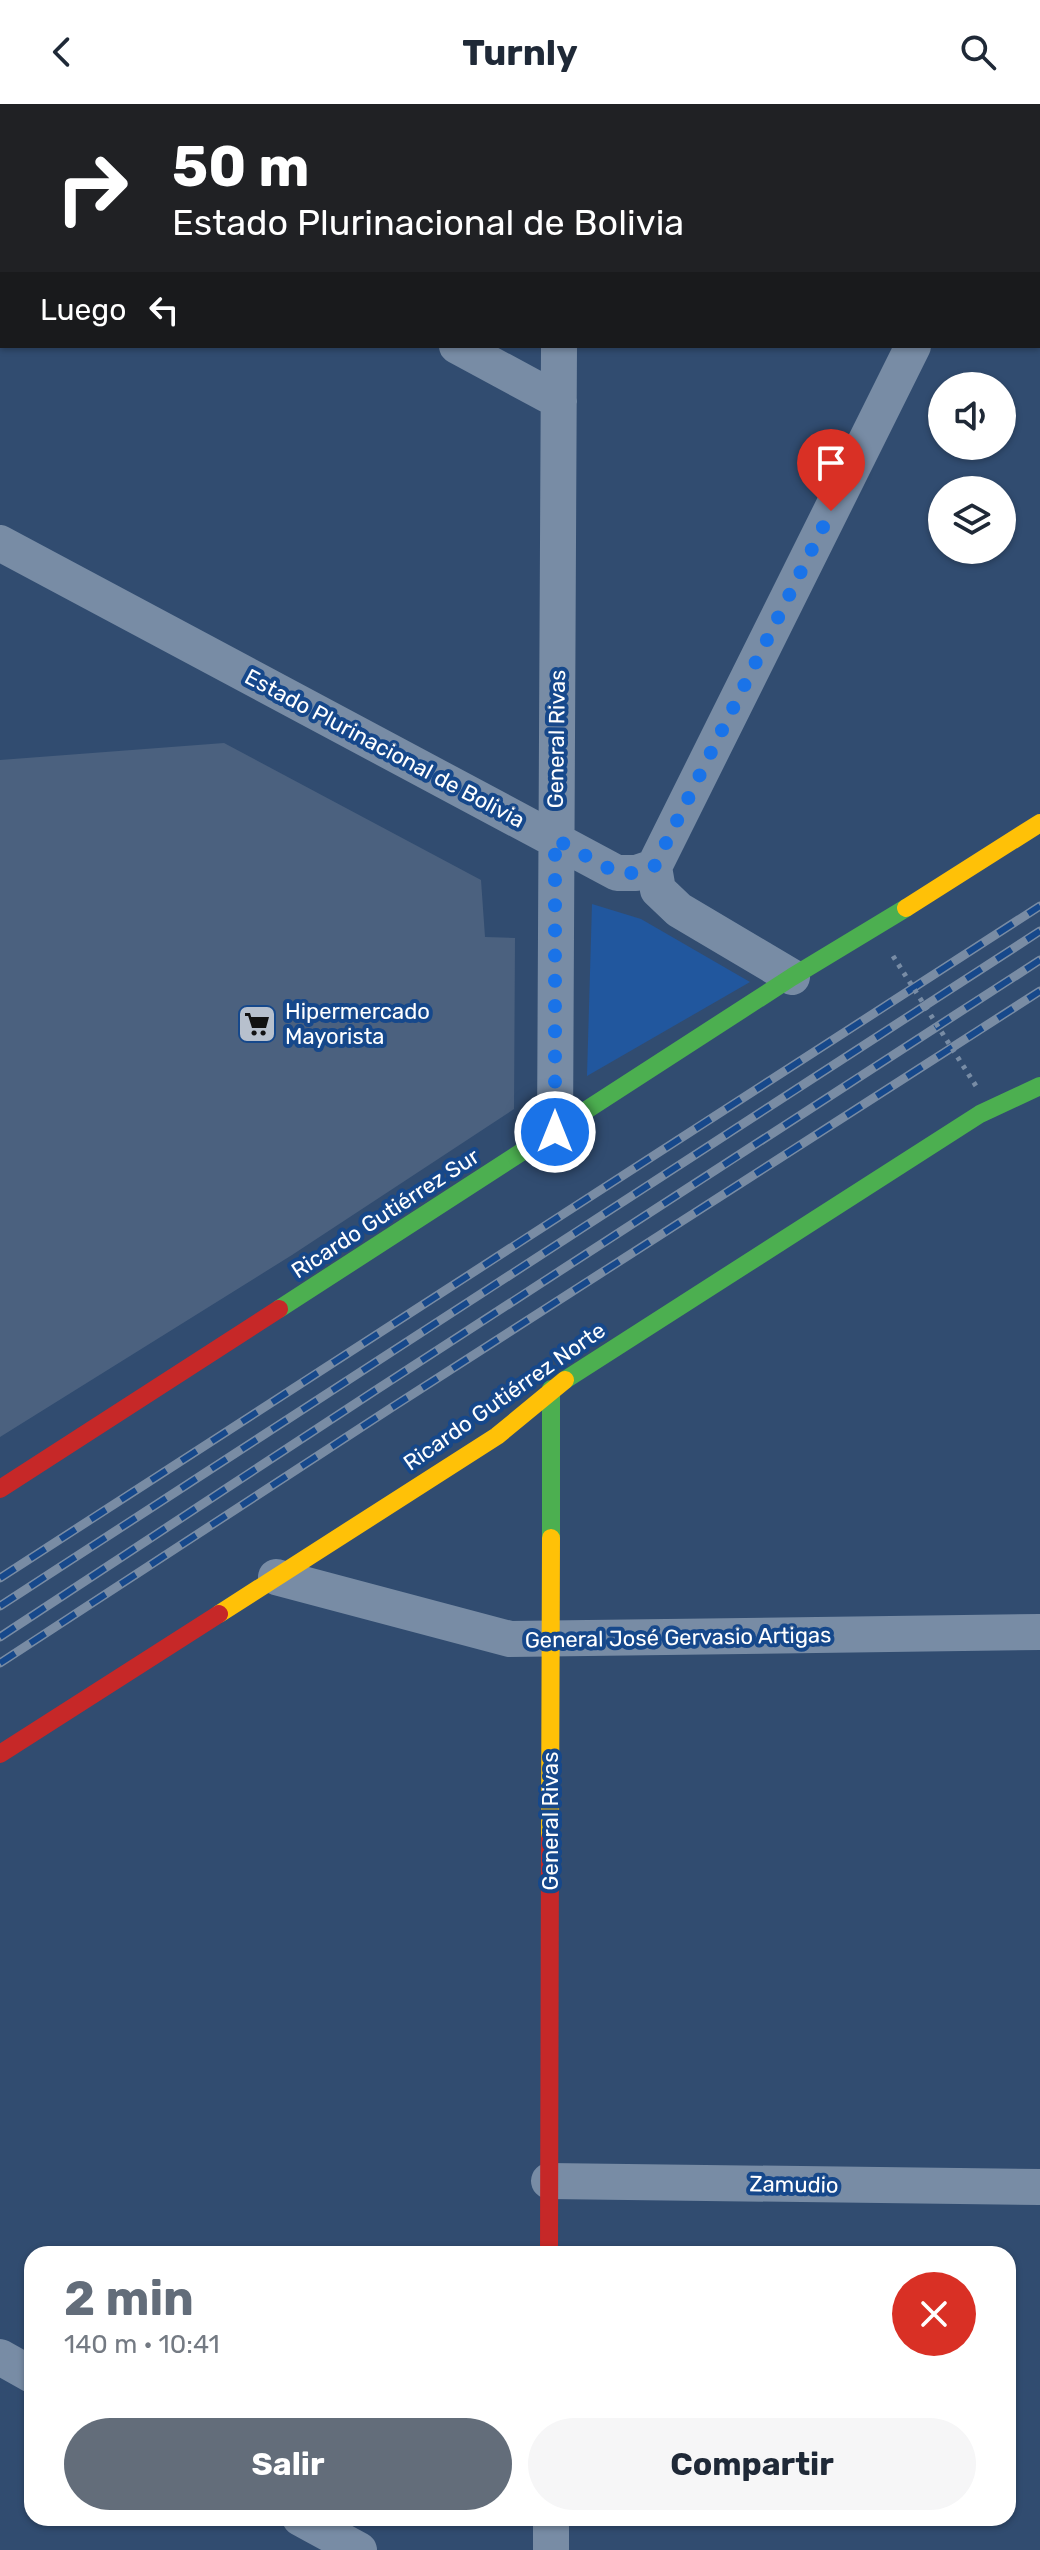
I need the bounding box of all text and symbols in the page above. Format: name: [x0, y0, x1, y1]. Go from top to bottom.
icon: back: [40, 30, 84, 74]
icon: search: [956, 30, 1000, 74]
text: Turnly: [462, 31, 578, 74]
text: 50 m: [172, 134, 309, 200]
icon: right: [40, 136, 144, 240]
text: Estado Plurinacional de Bolivia: [172, 201, 684, 244]
icon: left: [142, 288, 186, 332]
text: Luego: [40, 292, 126, 328]
map controls: [928, 372, 1016, 564]
button: sound: [928, 372, 1016, 460]
pin: [797, 429, 865, 511]
icon: arrive: [809, 441, 853, 485]
button: layers: [928, 476, 1016, 564]
street label: Estado Plurinacional de Bolivia: [240, 663, 529, 834]
street label: General Rivas: [542, 669, 571, 809]
place label: Hipermercado Mayorista: [285, 998, 430, 1050]
supermarket icon: Hipermercado Mayorista: [236, 1003, 278, 1045]
position arrow: [513, 1090, 597, 1174]
street label: Ricardo Gutiérrez Sur: [286, 1142, 485, 1284]
street label: Ricardo Gutiérrez Norte: [398, 1316, 610, 1476]
street label: General José Gervasio Artigas: [525, 1621, 832, 1654]
street label: General Rivas: [537, 1752, 564, 1890]
street label: Zamudio: [749, 2170, 839, 2199]
text: 2 min: [64, 2270, 194, 2327]
button: close: [892, 2272, 976, 2356]
text: 140 m · 10:41: [64, 2329, 220, 2360]
button: Salir: [64, 2418, 512, 2510]
button: Compartir: [528, 2418, 976, 2510]

